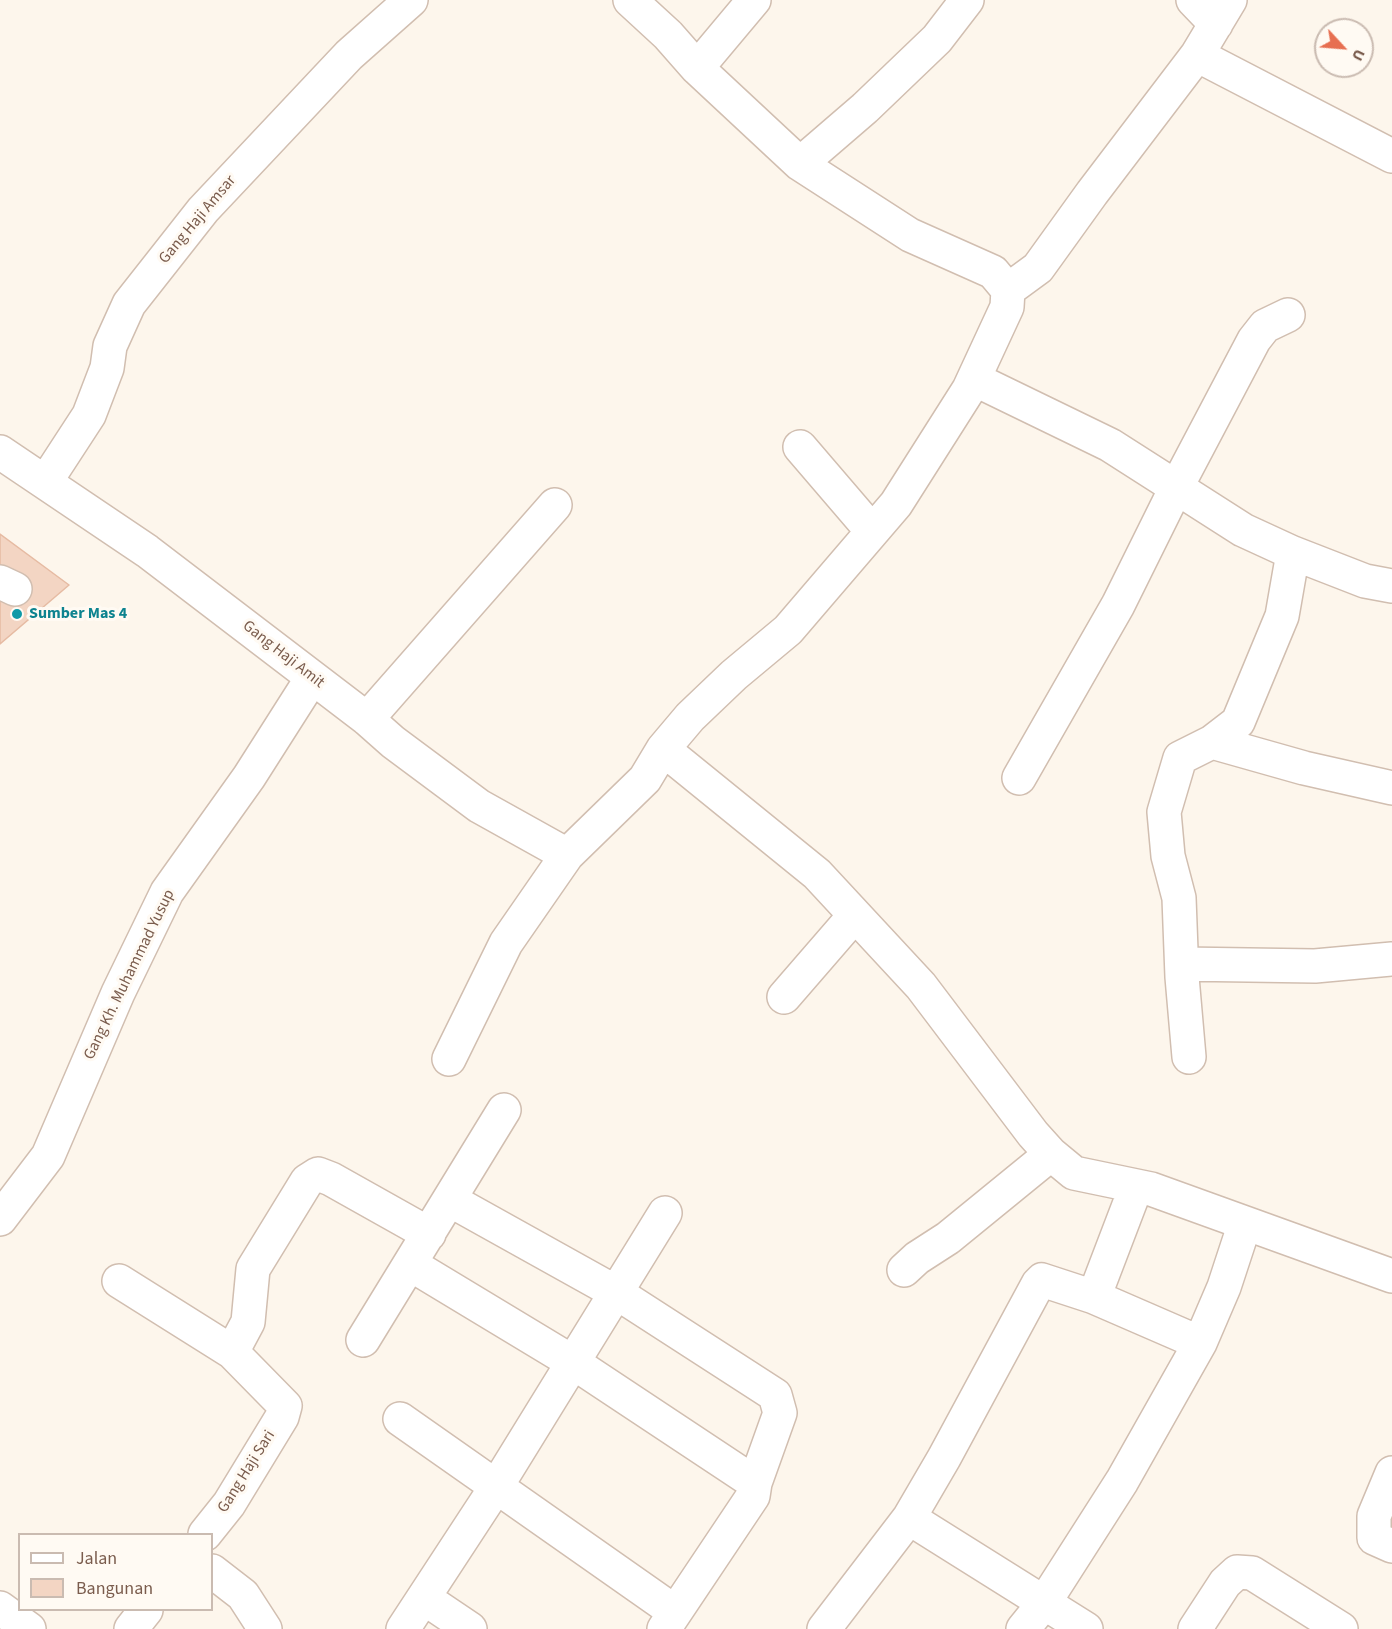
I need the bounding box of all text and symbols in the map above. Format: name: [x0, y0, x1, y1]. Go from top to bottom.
north arrow: [1314, 18, 1374, 78]
text: U: [1346, 45, 1371, 65]
street label: Gang Haji Amsar: [155, 172, 241, 268]
place label: Sumber Mas 4: [29, 604, 127, 624]
marker: Sumber Mas 4: [10, 607, 24, 621]
street label: Gang Haji Amit: [238, 617, 328, 693]
street label: Gang Kh. Muhammad Yusup: [80, 887, 180, 1063]
street label: Gang Haji Sari: [214, 1427, 280, 1517]
legend: [18, 1533, 213, 1611]
text: Jalan: [76, 1546, 117, 1571]
text: Bangunan: [76, 1576, 153, 1601]

